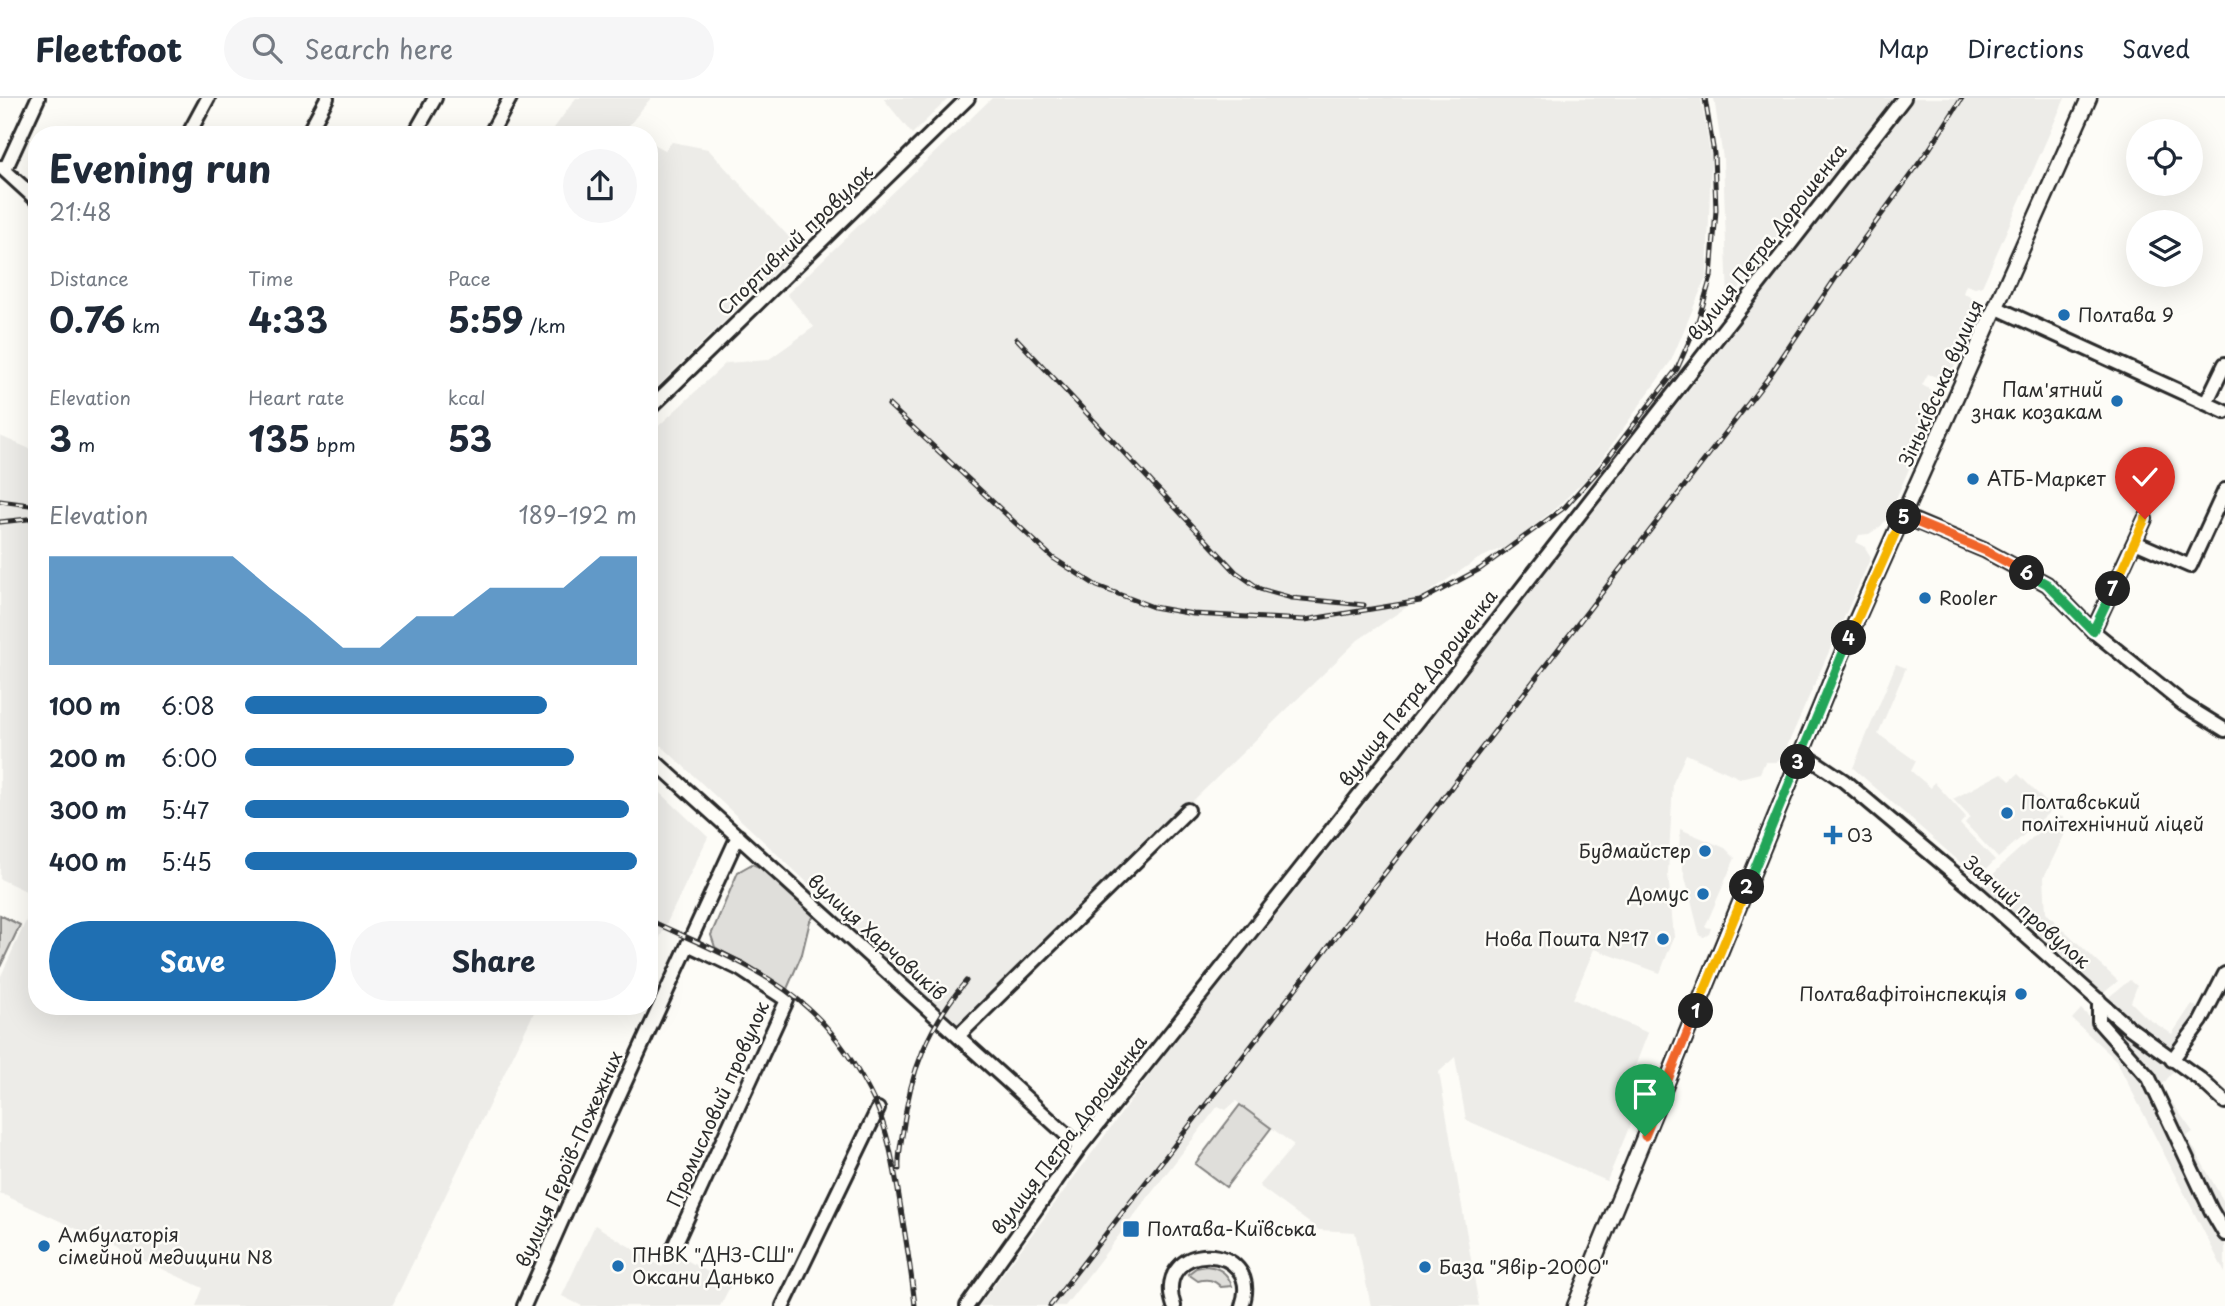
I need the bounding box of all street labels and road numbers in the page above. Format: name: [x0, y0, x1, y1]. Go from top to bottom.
street label: вулиця Петра Дорошенка: [1680, 137, 1852, 346]
street label: Спортивний провулок: [710, 157, 879, 321]
street label: Зіньківська вулиця: [1891, 295, 1989, 470]
street label: вулиця Петра Дорошенка: [1331, 583, 1503, 792]
street label: Заячий провулок: [1958, 848, 2098, 975]
street label: вулиця Харчовиків: [802, 866, 953, 1006]
street label: Промисловий провулок: [659, 996, 775, 1211]
street label: вулиця Петра Дорошенка: [984, 1028, 1153, 1240]
street label: вулиця Героїв-Пожежних: [508, 1046, 629, 1271]

